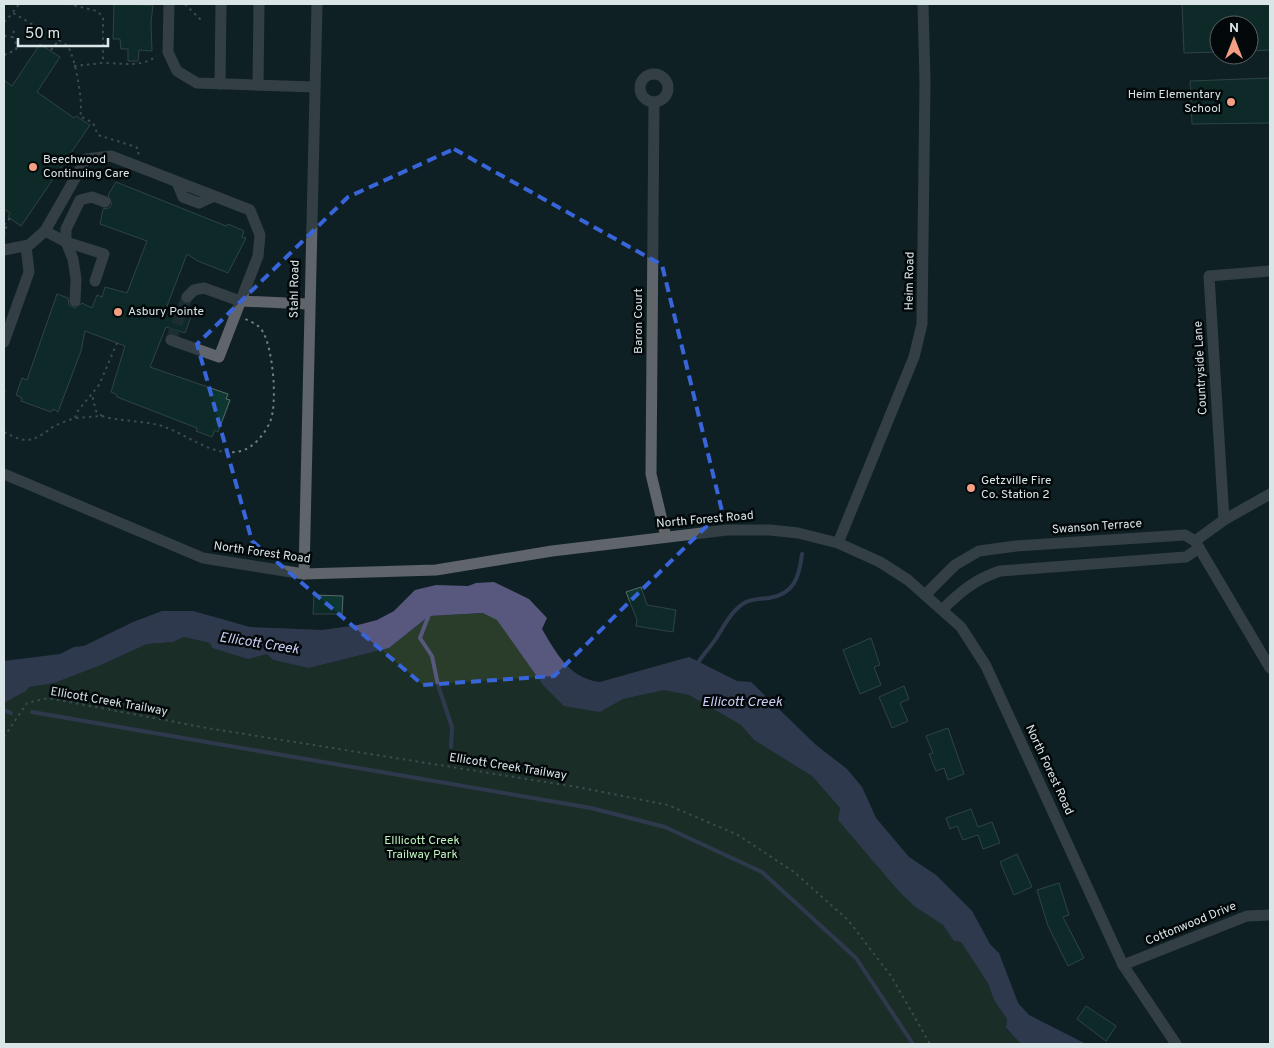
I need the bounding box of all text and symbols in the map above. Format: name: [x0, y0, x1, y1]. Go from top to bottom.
scale bar: [18, 15, 108, 47]
north arrow: [1209, 15, 1259, 65]
text: N: [1229, 20, 1239, 37]
text: 50 m: [25, 25, 60, 44]
place label: Heim Elementary School: [1128, 87, 1221, 117]
marker: Heim Elementary School: [1225, 96, 1237, 108]
place label: Beechwood Continuing Care: [43, 152, 130, 182]
marker: Beechwood Continuing Care: [27, 161, 39, 173]
street label: Heim Road: [901, 252, 919, 310]
street label: Stahl Road: [286, 260, 304, 318]
street label: Baron Court: [631, 288, 647, 354]
place label: Asbury Pointe: [128, 304, 204, 320]
marker: Asbury Pointe: [112, 306, 124, 318]
street label: Countryside Lane: [1191, 321, 1211, 415]
place label: Getzville Fire Co. Station 2: [981, 473, 1051, 503]
marker: Getzville Fire Co. Station 2: [965, 482, 977, 494]
street label: North Forest Road: [656, 508, 754, 532]
street label: Swanson Terrace: [1051, 516, 1143, 538]
street label: North Forest Road: [213, 538, 311, 568]
water label: Ellicott Creek: [218, 629, 301, 659]
street label: Ellicott Creek Trailway: [49, 684, 169, 720]
water label: Ellicott Creek: [702, 694, 783, 711]
street label: North Forest Road: [1021, 722, 1077, 818]
street label: Ellicott Creek Trailway: [448, 750, 568, 784]
park label: Elllicott Creek Trailway Park: [384, 833, 460, 863]
street label: Cottonwood Drive: [1143, 898, 1239, 950]

